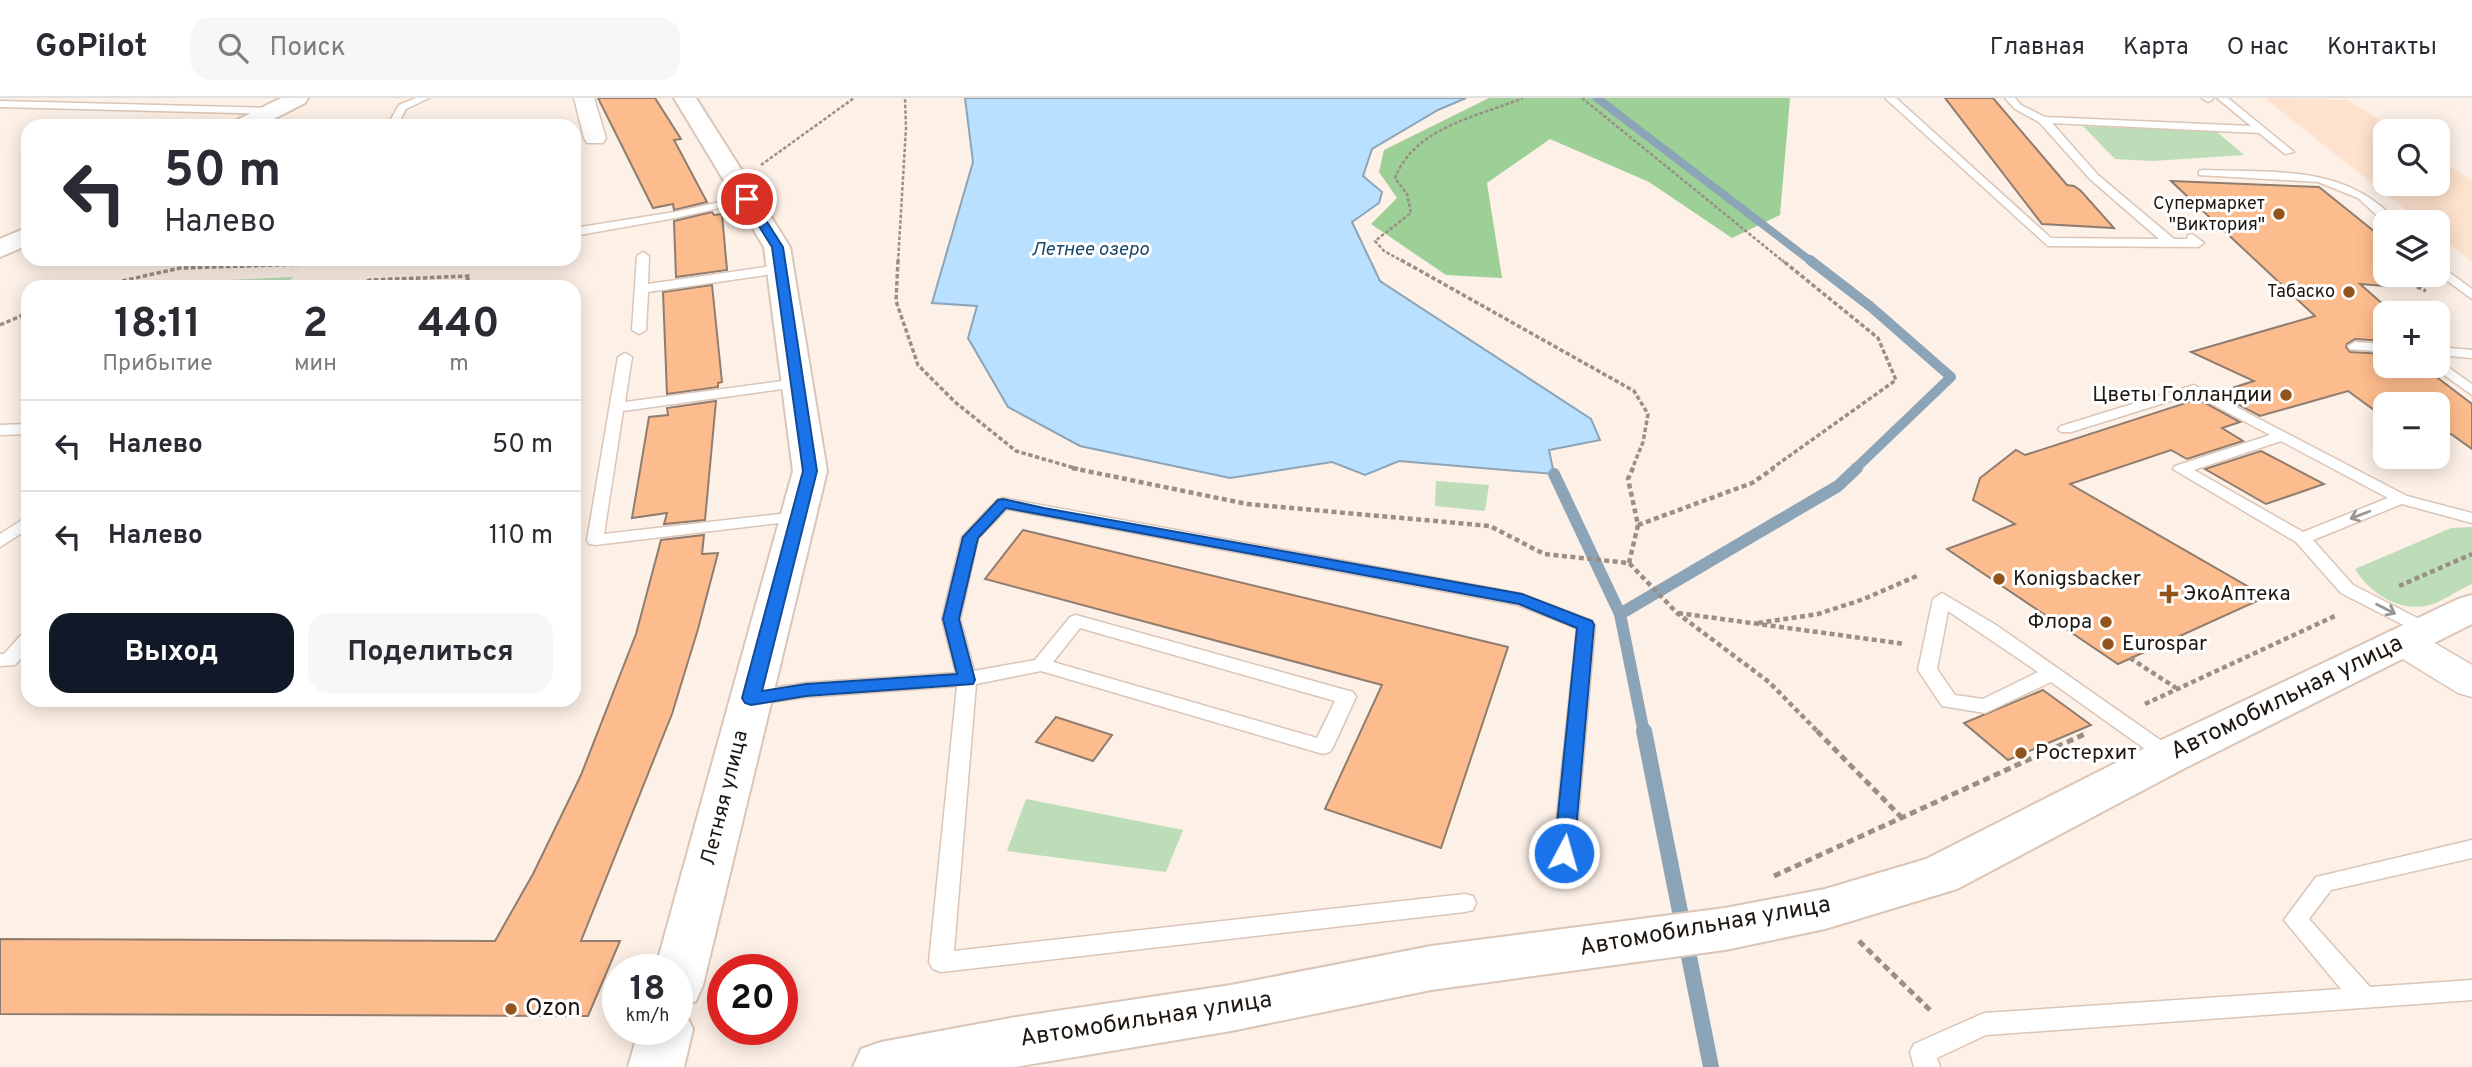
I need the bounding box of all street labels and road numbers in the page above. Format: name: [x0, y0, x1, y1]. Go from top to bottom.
street label: Автомобильная улица: [2166, 629, 2408, 767]
street label: Летняя улица: [695, 727, 755, 869]
street label: Автомобильная улица: [1577, 890, 1833, 964]
street label: Автомобильная улица: [1018, 985, 1274, 1055]

